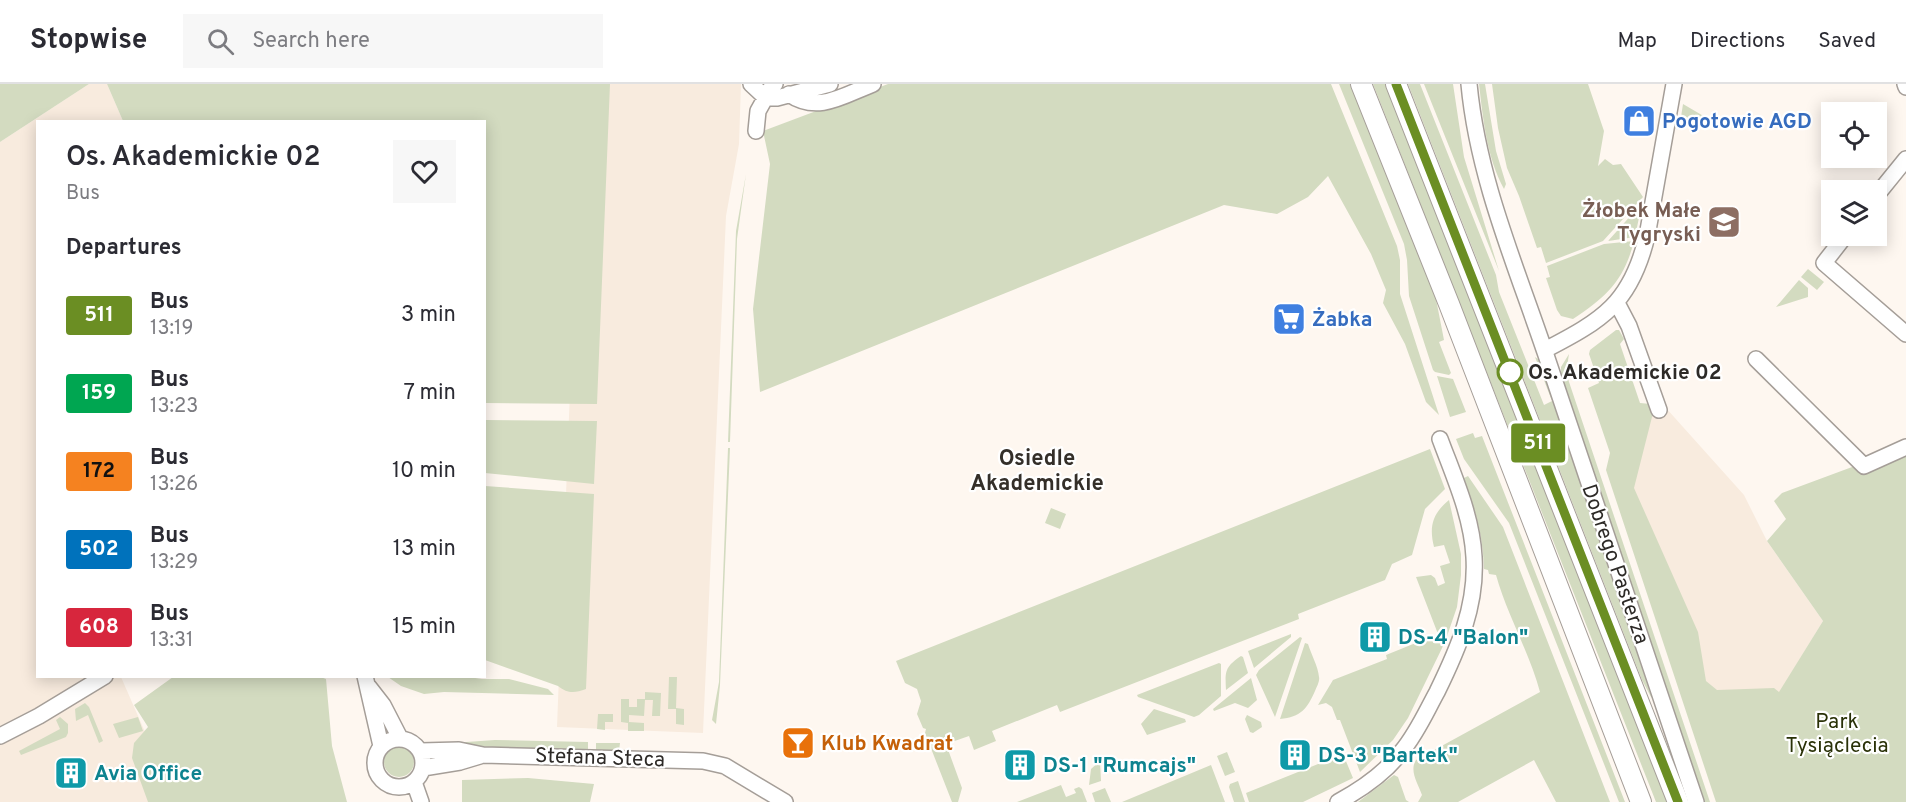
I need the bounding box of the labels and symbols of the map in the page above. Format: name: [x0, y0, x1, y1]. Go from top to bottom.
shop icon: Pogotowie AGD: [1621, 103, 1657, 139]
place label: Pogotowie AGD: [1662, 109, 1812, 136]
place label: Żłobek Małe Tygryski: [1582, 197, 1701, 249]
school or university icon: Żłobek Małe Tygryski: [1706, 204, 1742, 240]
supermarket icon: Żabka: [1271, 301, 1307, 337]
place label: Żabka: [1312, 306, 1372, 334]
marker: Os. Akademickie 02: [1497, 359, 1523, 385]
place label: Os. Akademickie 02: [1528, 360, 1722, 387]
line badge: 511: [1504, 424, 1572, 462]
district label: Osiedle Akademickie: [970, 446, 1104, 498]
street label: Dobrego Pasterza: [1575, 481, 1655, 648]
building icon: DS-4 "Balon": [1357, 619, 1393, 655]
place label: DS-4 "Balon": [1398, 625, 1528, 652]
park label: Park Tysiąclecia: [1785, 709, 1889, 760]
bar icon: Klub Kwadrat: [780, 725, 816, 761]
place label: Klub Kwadrat: [821, 731, 953, 758]
building icon: DS-3 "Bartek": [1277, 737, 1313, 773]
street label: Stefana Steca: [534, 743, 666, 774]
place label: DS-3 "Bartek": [1318, 743, 1458, 770]
building icon: DS-1 "Rumcajs": [1002, 747, 1038, 783]
place label: DS-1 "Rumcajs": [1043, 753, 1196, 780]
building icon: Avia Office: [53, 755, 89, 791]
place label: Avia Office: [94, 761, 202, 788]

